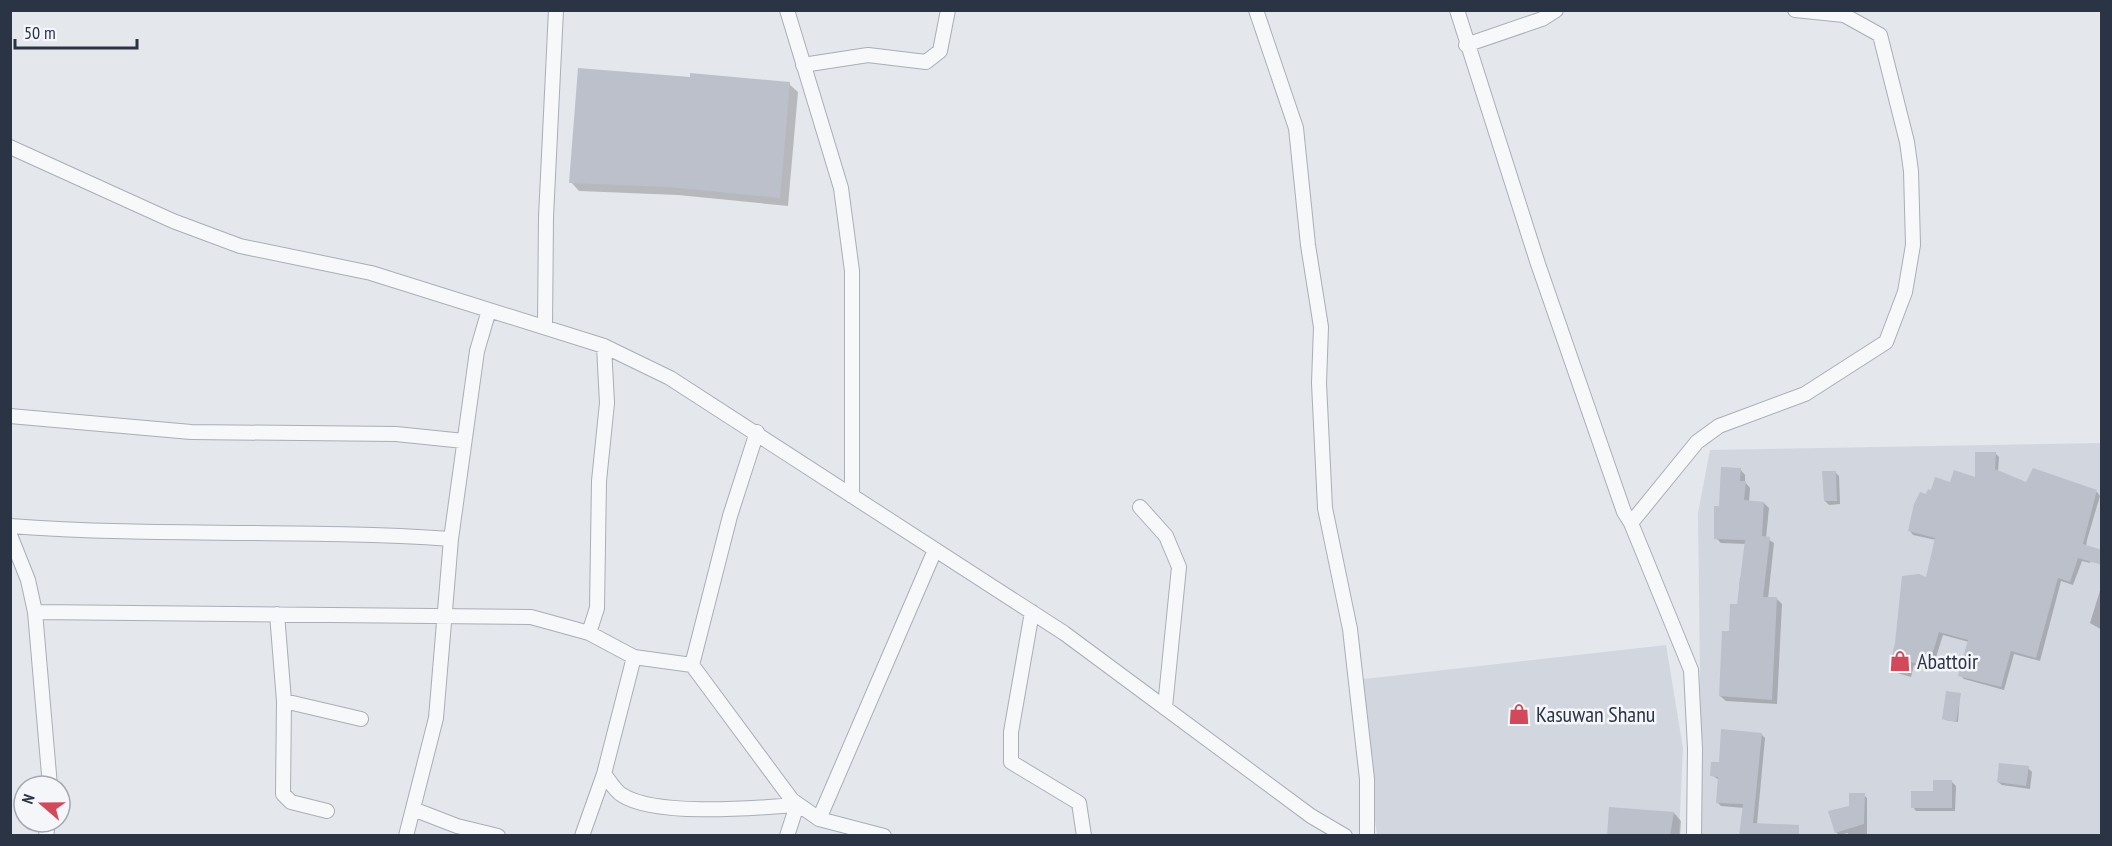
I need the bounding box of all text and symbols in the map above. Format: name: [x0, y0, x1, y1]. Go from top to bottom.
scale bar: [15, 12, 136, 50]
text: 50 m: [24, 21, 56, 44]
place label: Abattoir: [1917, 647, 1978, 675]
shop icon: Abattoir: [1888, 649, 1912, 673]
place label: Kasuwan Shanu: [1536, 700, 1655, 728]
shop icon: Kasuwan Shanu: [1507, 702, 1531, 726]
north arrow: [12, 774, 72, 834]
text: N: [17, 791, 39, 806]

